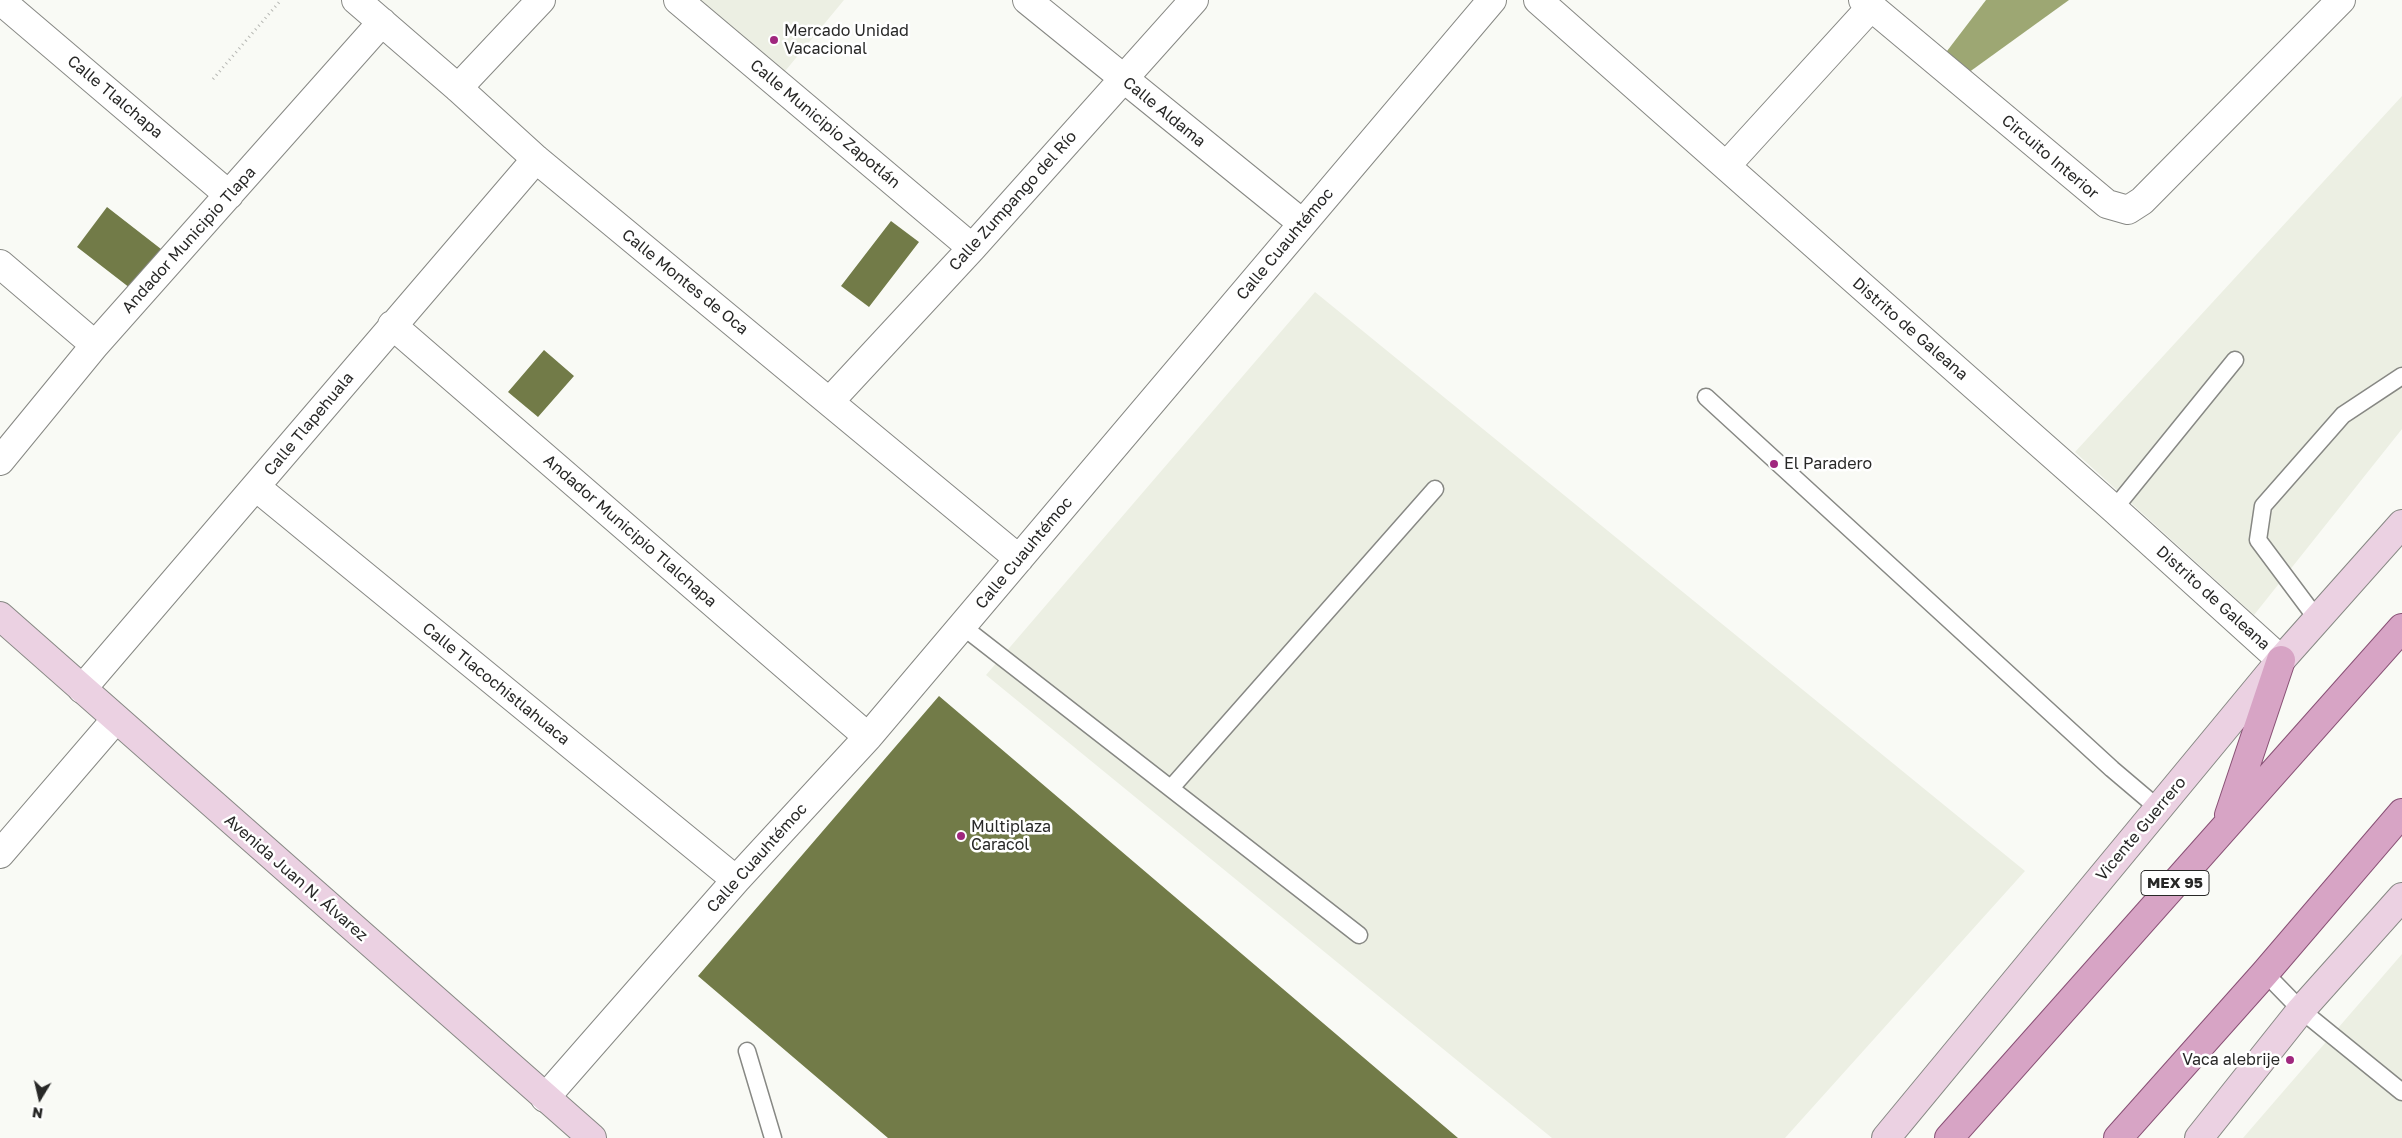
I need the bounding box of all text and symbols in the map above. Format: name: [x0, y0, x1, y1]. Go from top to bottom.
place label: Mercado Unidad Vacacional: [784, 21, 909, 59]
marker: Mercado Unidad Vacacional: [768, 34, 780, 46]
street label: Calle Tlalchapa: [63, 51, 167, 143]
street label: Calle Municipio Zapotlán: [746, 56, 904, 192]
street label: Calle Aldama: [1119, 73, 1209, 151]
street label: Circuito Interior: [1998, 111, 2102, 203]
street label: Calle Zumpango del Río: [945, 127, 1081, 275]
street label: Andador Municipio Tlapa: [118, 163, 260, 317]
street label: Calle Cuauhtémoc: [1233, 184, 1337, 304]
street label: Calle Montes de Oca: [618, 225, 752, 339]
street label: Distrito de Galeana: [1848, 274, 1972, 384]
street label: Calle Tlapehuala: [260, 368, 358, 480]
street label: Andador Municipio Tlalchapa: [540, 451, 720, 611]
place label: El Paradero: [1784, 454, 1872, 474]
marker: El Paradero: [1768, 458, 1780, 470]
street label: Calle Cuauhtémoc: [972, 493, 1076, 613]
street label: Distrito de Galeana: [2152, 542, 2274, 654]
street label: Calle Tlacochistlahuaca: [419, 619, 573, 749]
street label: Vicente Guerrero: [2092, 773, 2190, 885]
street label: Calle Cuauhtémoc: [703, 799, 811, 917]
street label: Avenida Juan N. Álvarez: [221, 811, 371, 945]
place label: Multiplaza Caracol: [971, 817, 1051, 855]
marker: Multiplaza Caracol: [955, 830, 967, 842]
road number: MEX 95: [2141, 870, 2209, 896]
place label: Vaca alebrije: [2182, 1050, 2280, 1070]
marker: Vaca alebrije: [2284, 1054, 2296, 1066]
north arrow: [15, 1073, 65, 1123]
text: N: [31, 1104, 44, 1123]

